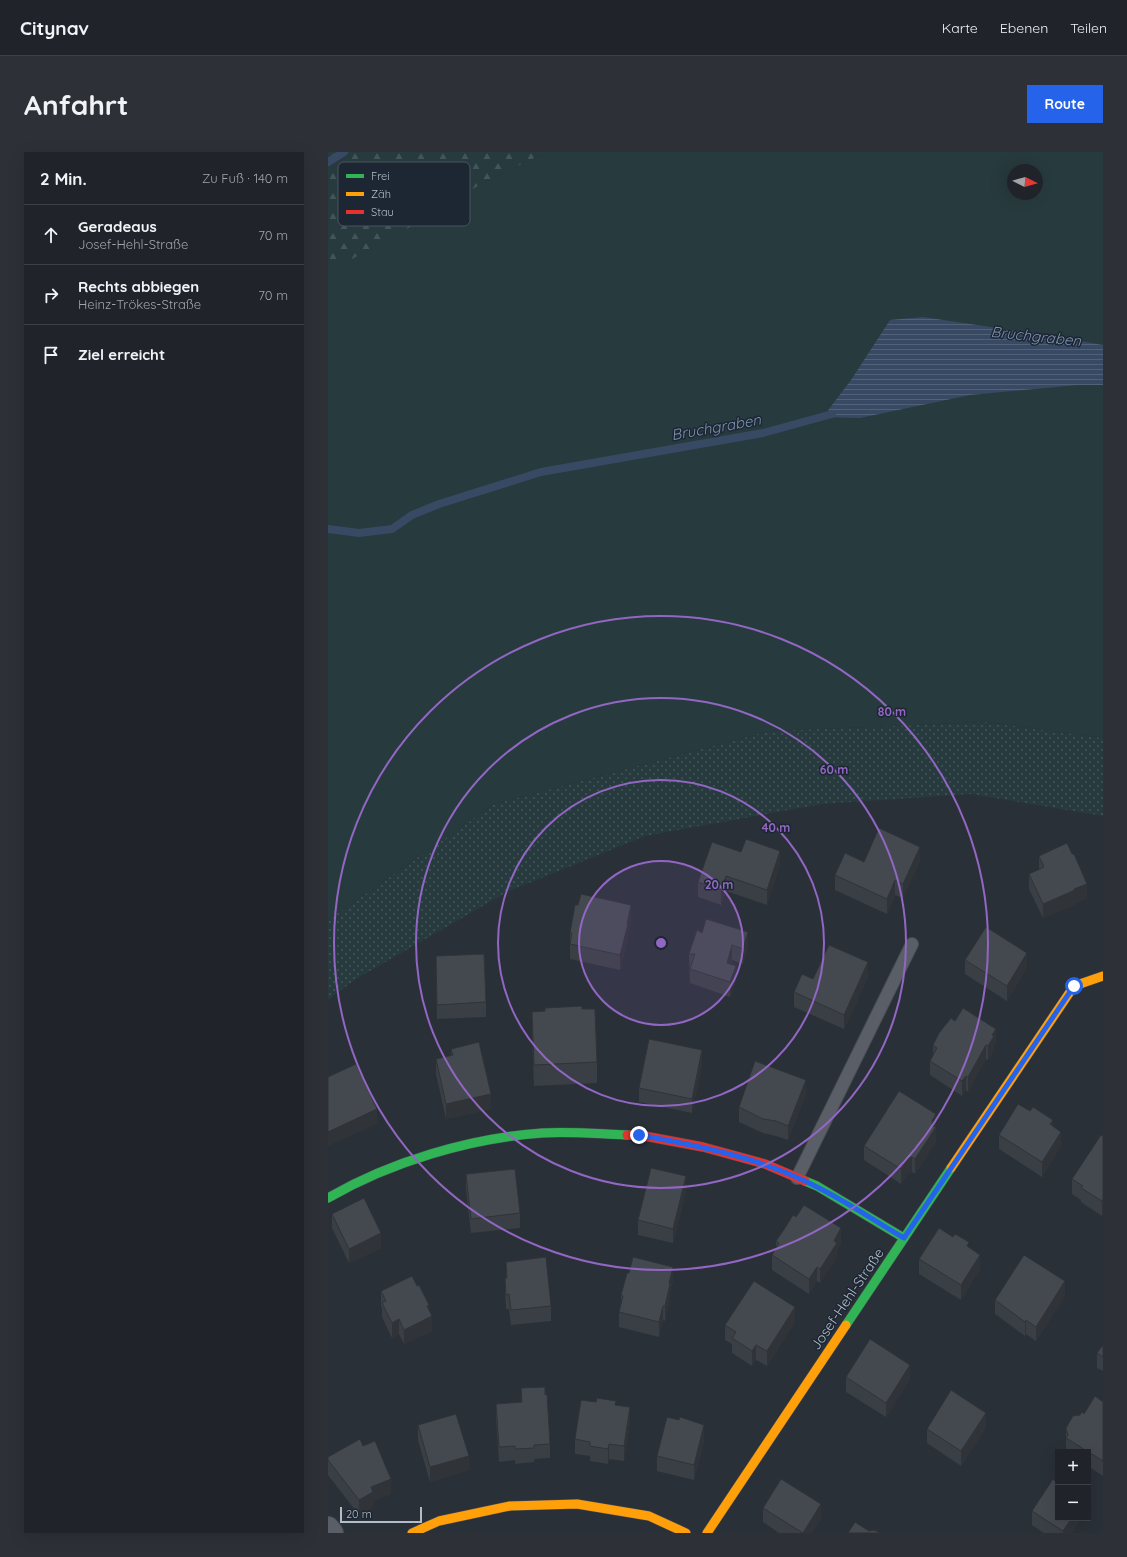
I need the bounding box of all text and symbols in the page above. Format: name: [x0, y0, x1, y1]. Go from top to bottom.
text: Citynav: [20, 16, 89, 40]
text: Karte: [942, 19, 978, 37]
text: Ebenen: [1000, 19, 1048, 37]
text: Teilen: [1070, 19, 1107, 37]
button: Route: [1027, 85, 1103, 123]
text: Anfahrt: [24, 87, 128, 122]
legend: [338, 162, 470, 226]
north arrow: [1007, 164, 1043, 200]
text: 2 Min.: [40, 168, 87, 189]
text: Frei: [371, 169, 390, 183]
text: Zu Fuß · 140 m: [202, 170, 288, 186]
text: Zäh: [371, 187, 391, 201]
text: Stau: [371, 205, 394, 219]
text: Geradeaus: [78, 217, 157, 236]
icon: ahead: [40, 224, 62, 246]
text: 70 m: [258, 227, 288, 243]
text: Josef-Hehl-Straße: [78, 236, 188, 252]
text: Rechts abbiegen: [78, 277, 199, 296]
icon: right: [40, 284, 62, 306]
text: 70 m: [258, 287, 288, 303]
text: Heinz-Trökes-Straße: [78, 296, 201, 312]
water label: Bruchgraben: [990, 322, 1082, 350]
icon: arrive: [40, 344, 62, 366]
text: Ziel erreicht: [78, 345, 165, 364]
water label: Bruchgraben: [670, 410, 763, 444]
text: 80 m: [878, 704, 906, 719]
text: 60 m: [820, 762, 848, 777]
text: 40 m: [762, 820, 790, 835]
text: 20 m: [705, 877, 733, 892]
centre of rings: [654, 936, 668, 950]
route start: [1065, 977, 1083, 995]
route end: [630, 1126, 648, 1144]
street label: Josef-Hehl-Straße: [806, 1245, 888, 1353]
map controls: [1055, 1449, 1091, 1521]
button: +: [1055, 1449, 1091, 1485]
button: −: [1055, 1485, 1091, 1521]
scale bar: [340, 1505, 422, 1524]
text: 20 m: [346, 1507, 372, 1521]

